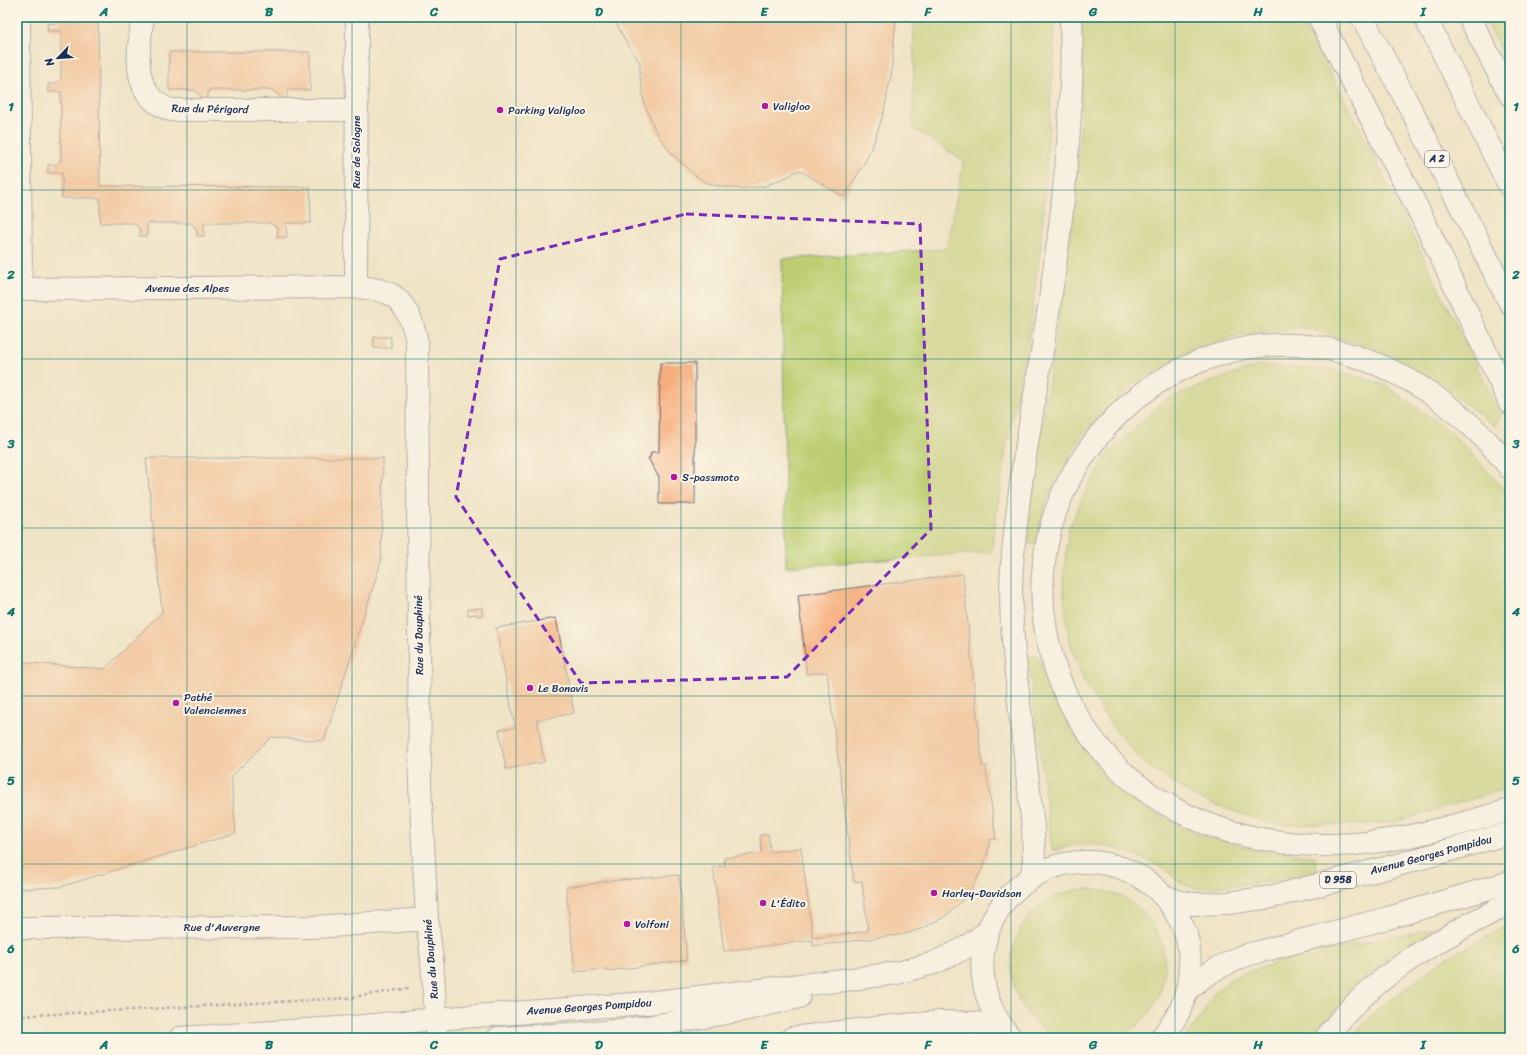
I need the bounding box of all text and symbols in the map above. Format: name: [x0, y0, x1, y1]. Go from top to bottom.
text: A: [99, 0, 108, 23]
text: B: [265, 0, 274, 23]
text: C: [429, 0, 439, 23]
text: D: [595, 0, 603, 23]
text: E: [760, 0, 769, 23]
text: F: [923, 0, 932, 23]
text: G: [1088, 0, 1098, 23]
text: H: [1252, 0, 1263, 23]
text: I: [1419, 0, 1427, 23]
north arrow: [38, 38, 78, 78]
text: N: [39, 54, 60, 70]
text: 1: [8, 95, 14, 118]
text: 1: [1513, 95, 1519, 118]
place label: Valigloo: [773, 97, 811, 116]
street label: Rue du Périgord: [171, 99, 250, 119]
place label: Parking Valigloo: [508, 101, 586, 120]
marker: Valigloo: [760, 101, 770, 111]
marker: Parking Valigloo: [495, 105, 505, 115]
street label: Rue de Sologne: [347, 115, 366, 189]
road number: A 2: [1425, 151, 1449, 167]
text: 2: [6, 263, 15, 286]
text: 2: [1511, 263, 1520, 286]
street label: Avenue des Alpes: [144, 279, 230, 298]
text: 3: [6, 432, 15, 455]
text: 3: [1511, 432, 1520, 455]
place label: S-passmoto: [682, 468, 740, 487]
marker: S-passmoto: [669, 472, 679, 482]
street label: Rue du Dauphiné: [409, 595, 429, 675]
text: 4: [6, 600, 16, 623]
text: 4: [1511, 600, 1521, 623]
place label: Le Bonavis: [538, 679, 589, 698]
marker: Le Bonavis: [525, 683, 535, 693]
place label: Pathé Valenciennes: [184, 688, 247, 720]
marker: Pathé Valenciennes: [171, 698, 181, 708]
text: 5: [7, 769, 15, 792]
text: 5: [1512, 769, 1520, 792]
street label: Avenue Georges Pompidou: [1367, 830, 1494, 881]
road number: D 958: [1320, 872, 1356, 888]
place label: Harley-Davidson: [942, 884, 1021, 903]
marker: Harley-Davidson: [929, 888, 939, 898]
place label: L'Édito: [771, 894, 806, 913]
marker: L'Édito: [758, 898, 768, 908]
place label: Volfoni: [635, 915, 670, 934]
street label: Rue d'Auvergne: [184, 918, 261, 937]
street label: Rue du Dauphiné: [418, 918, 444, 1000]
marker: Volfoni: [622, 919, 632, 929]
text: 6: [6, 937, 15, 960]
text: 6: [1511, 937, 1520, 960]
street label: Avenue Georges Pompidou: [525, 993, 652, 1021]
text: A: [99, 1033, 108, 1055]
text: B: [265, 1033, 274, 1055]
text: C: [429, 1033, 439, 1055]
text: D: [595, 1033, 603, 1055]
text: E: [760, 1033, 769, 1055]
text: F: [923, 1033, 932, 1055]
text: G: [1088, 1033, 1098, 1055]
text: H: [1252, 1033, 1263, 1055]
text: I: [1419, 1033, 1427, 1055]

